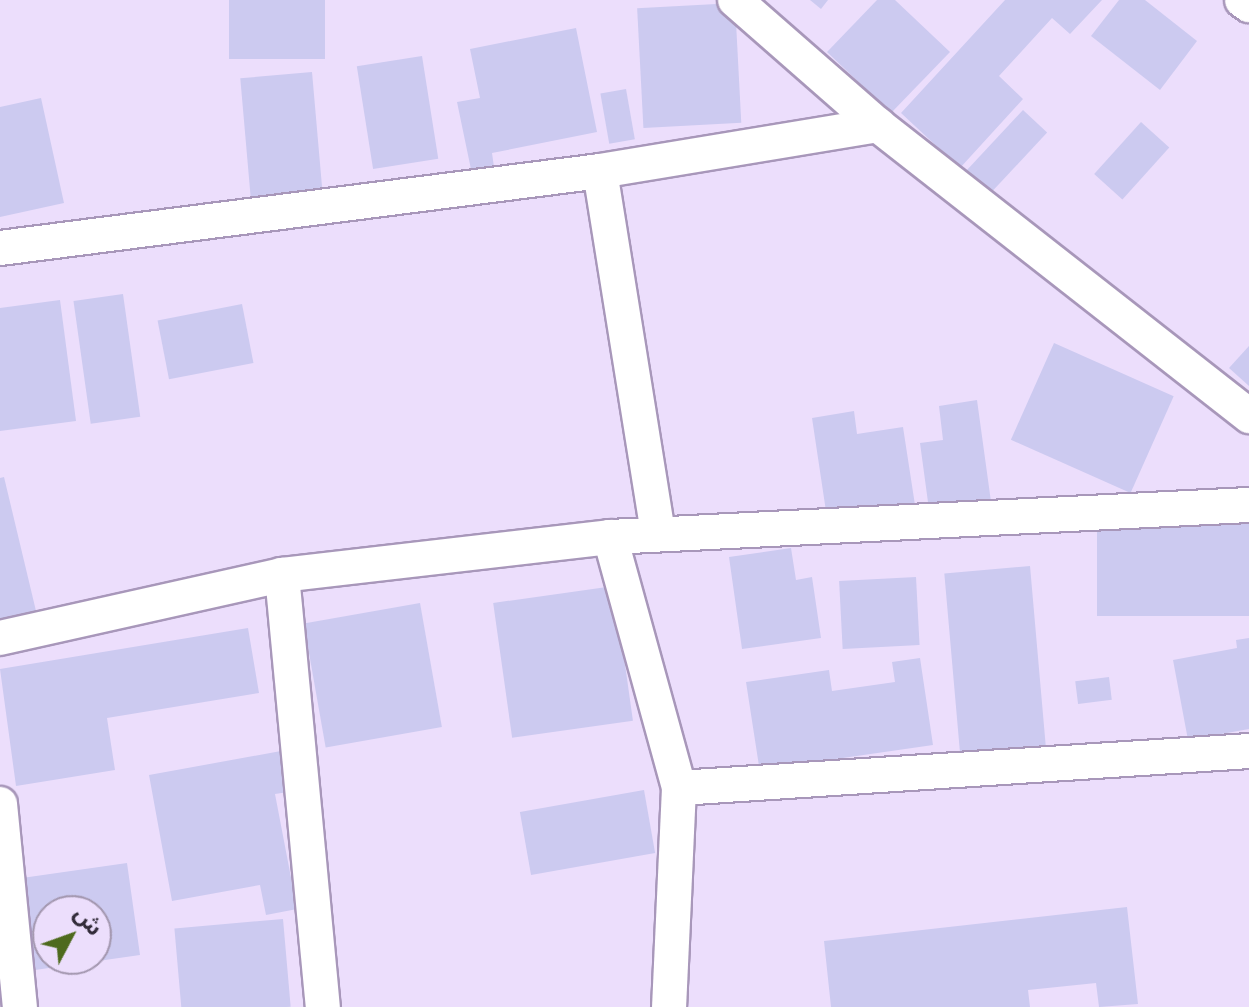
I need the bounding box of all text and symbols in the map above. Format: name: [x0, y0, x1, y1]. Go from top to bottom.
north arrow: [32, 895, 112, 975]
text: ش: [69, 900, 109, 940]

